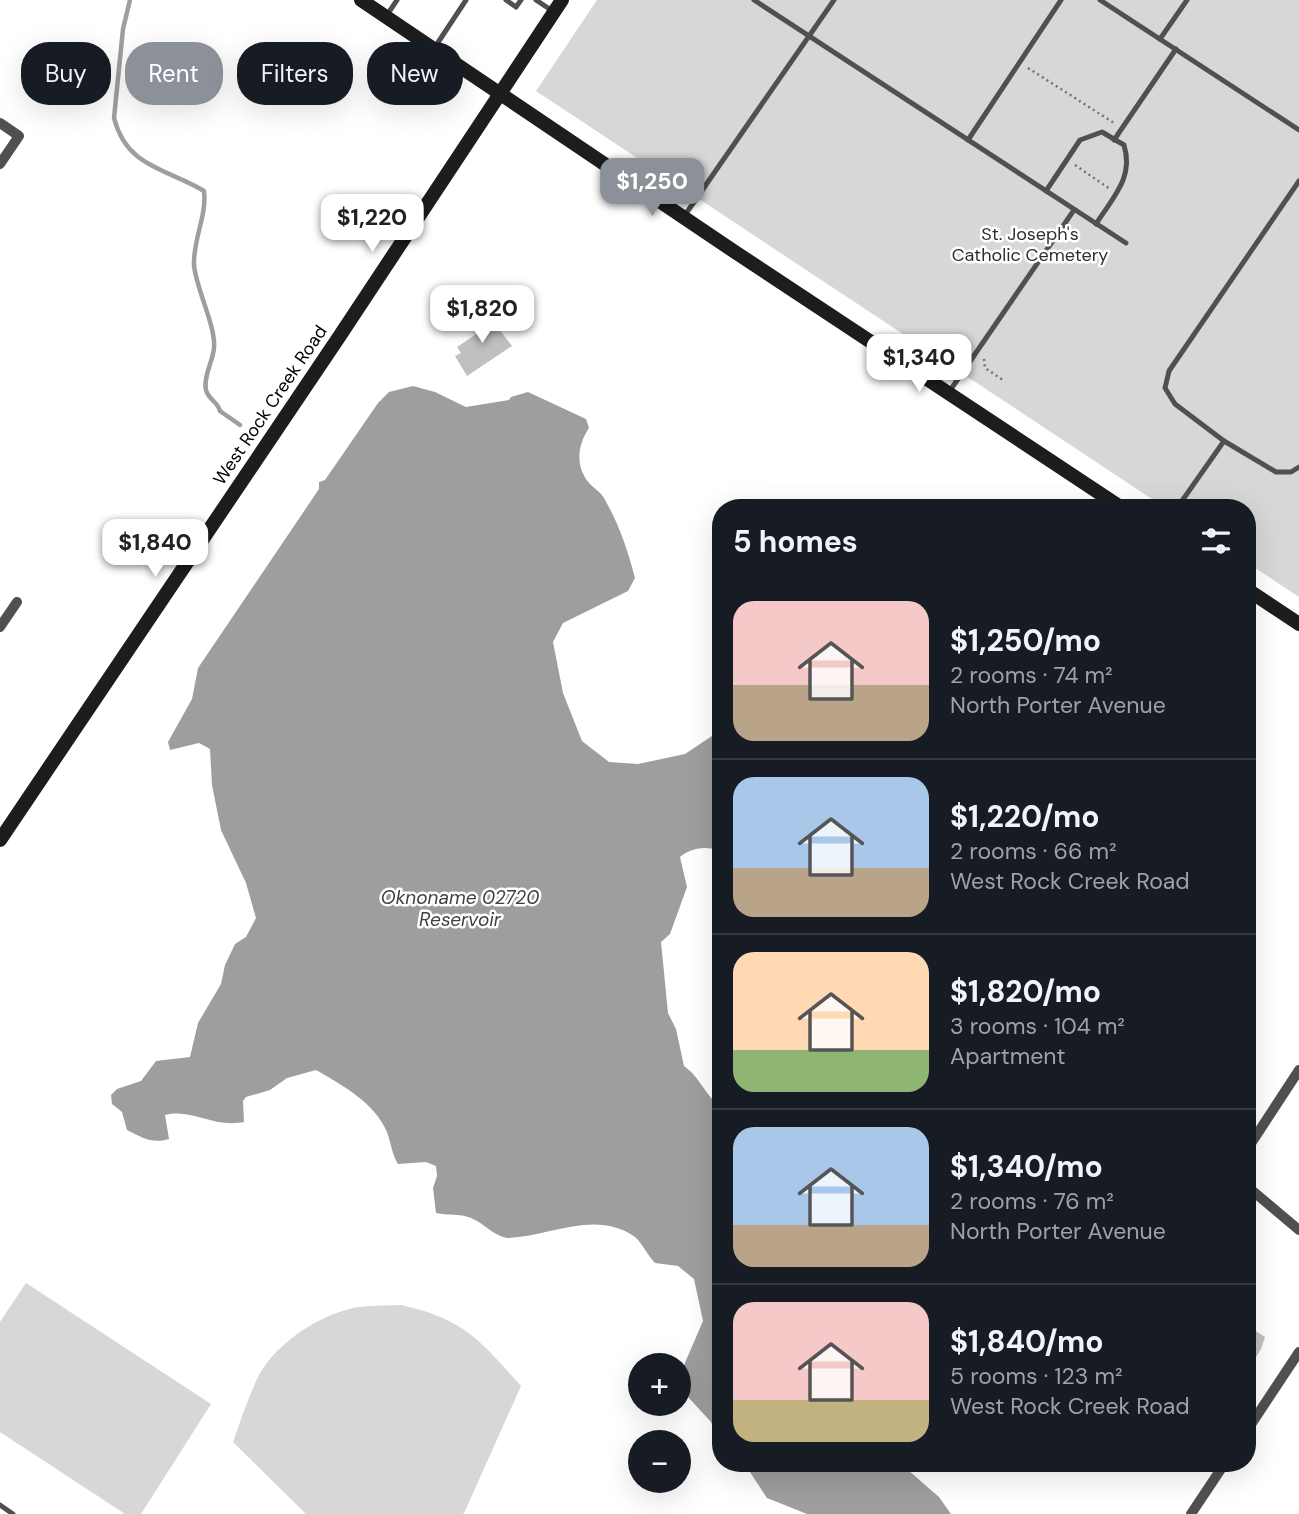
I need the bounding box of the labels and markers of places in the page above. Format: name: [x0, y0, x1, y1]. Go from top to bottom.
pin: $1,250: [595, 158, 709, 218]
pin: $1,220: [315, 194, 429, 254]
pin: $1,820: [425, 286, 539, 345]
pin: $1,340: [862, 334, 976, 394]
pin: $1,840: [98, 520, 212, 579]

